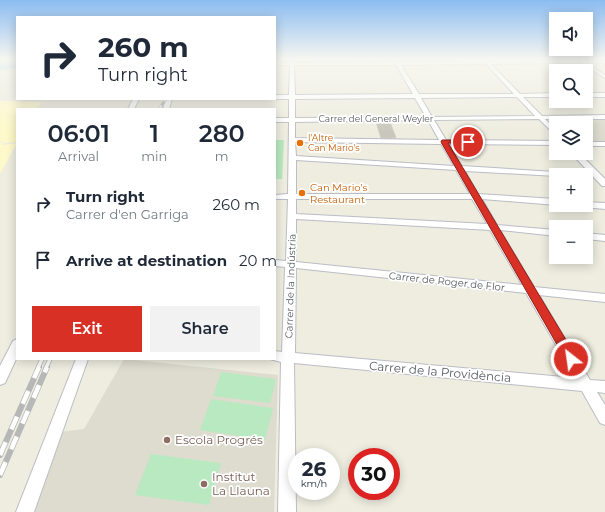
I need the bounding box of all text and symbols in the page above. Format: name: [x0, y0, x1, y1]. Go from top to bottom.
map controls: [549, 12, 593, 264]
button: sound: [549, 12, 593, 56]
text: 260 m: [98, 30, 189, 64]
icon: right: [32, 32, 84, 84]
text: Turn right: [98, 64, 188, 86]
button: search: [549, 64, 593, 108]
street label: Carrer del General Weyler: [319, 113, 434, 124]
button: layers: [549, 116, 593, 160]
text: 06:01: [47, 119, 110, 148]
text: 1: [150, 119, 159, 148]
text: 280: [199, 119, 245, 148]
pin: [451, 125, 485, 159]
icon: arrive: [457, 131, 479, 153]
place label: l'Altre Can Mario's: [308, 132, 360, 153]
marker: l'Altre Can Mario's: [295, 138, 305, 148]
text: Arrival: [58, 148, 99, 164]
text: min: [141, 148, 167, 164]
text: m: [215, 148, 229, 164]
button: +: [549, 168, 593, 212]
place label: Can Mario’s Restaurant: [310, 181, 368, 206]
text: Turn right: [66, 187, 145, 206]
marker: Can Mario’s Restaurant: [297, 188, 307, 198]
icon: right: [32, 193, 54, 215]
text: 260 m: [213, 195, 260, 214]
text: Carrer d'en Garriga: [66, 206, 189, 222]
button: −: [549, 220, 593, 264]
street label: Carrer de la Indústria: [282, 233, 299, 339]
icon: arrive: [32, 249, 54, 271]
text: Arrive at destination: [66, 251, 227, 270]
text: 20 m: [239, 251, 277, 270]
street label: Carrer de Roger de Flor: [388, 269, 506, 294]
button: Exit: [32, 306, 142, 352]
button: Share: [150, 306, 260, 352]
position arrow: [550, 338, 592, 380]
street label: Carrer de la Providència: [368, 358, 512, 385]
place label: Escola Progrés: [175, 432, 263, 447]
marker: Escola Progrés: [162, 435, 172, 445]
speed limit sign: 30: [348, 448, 400, 500]
text: 26: [302, 457, 326, 481]
place label: Institut La Llauna: [212, 469, 270, 498]
text: km/h: [301, 477, 327, 490]
marker: Institut La Llauna: [199, 479, 209, 489]

